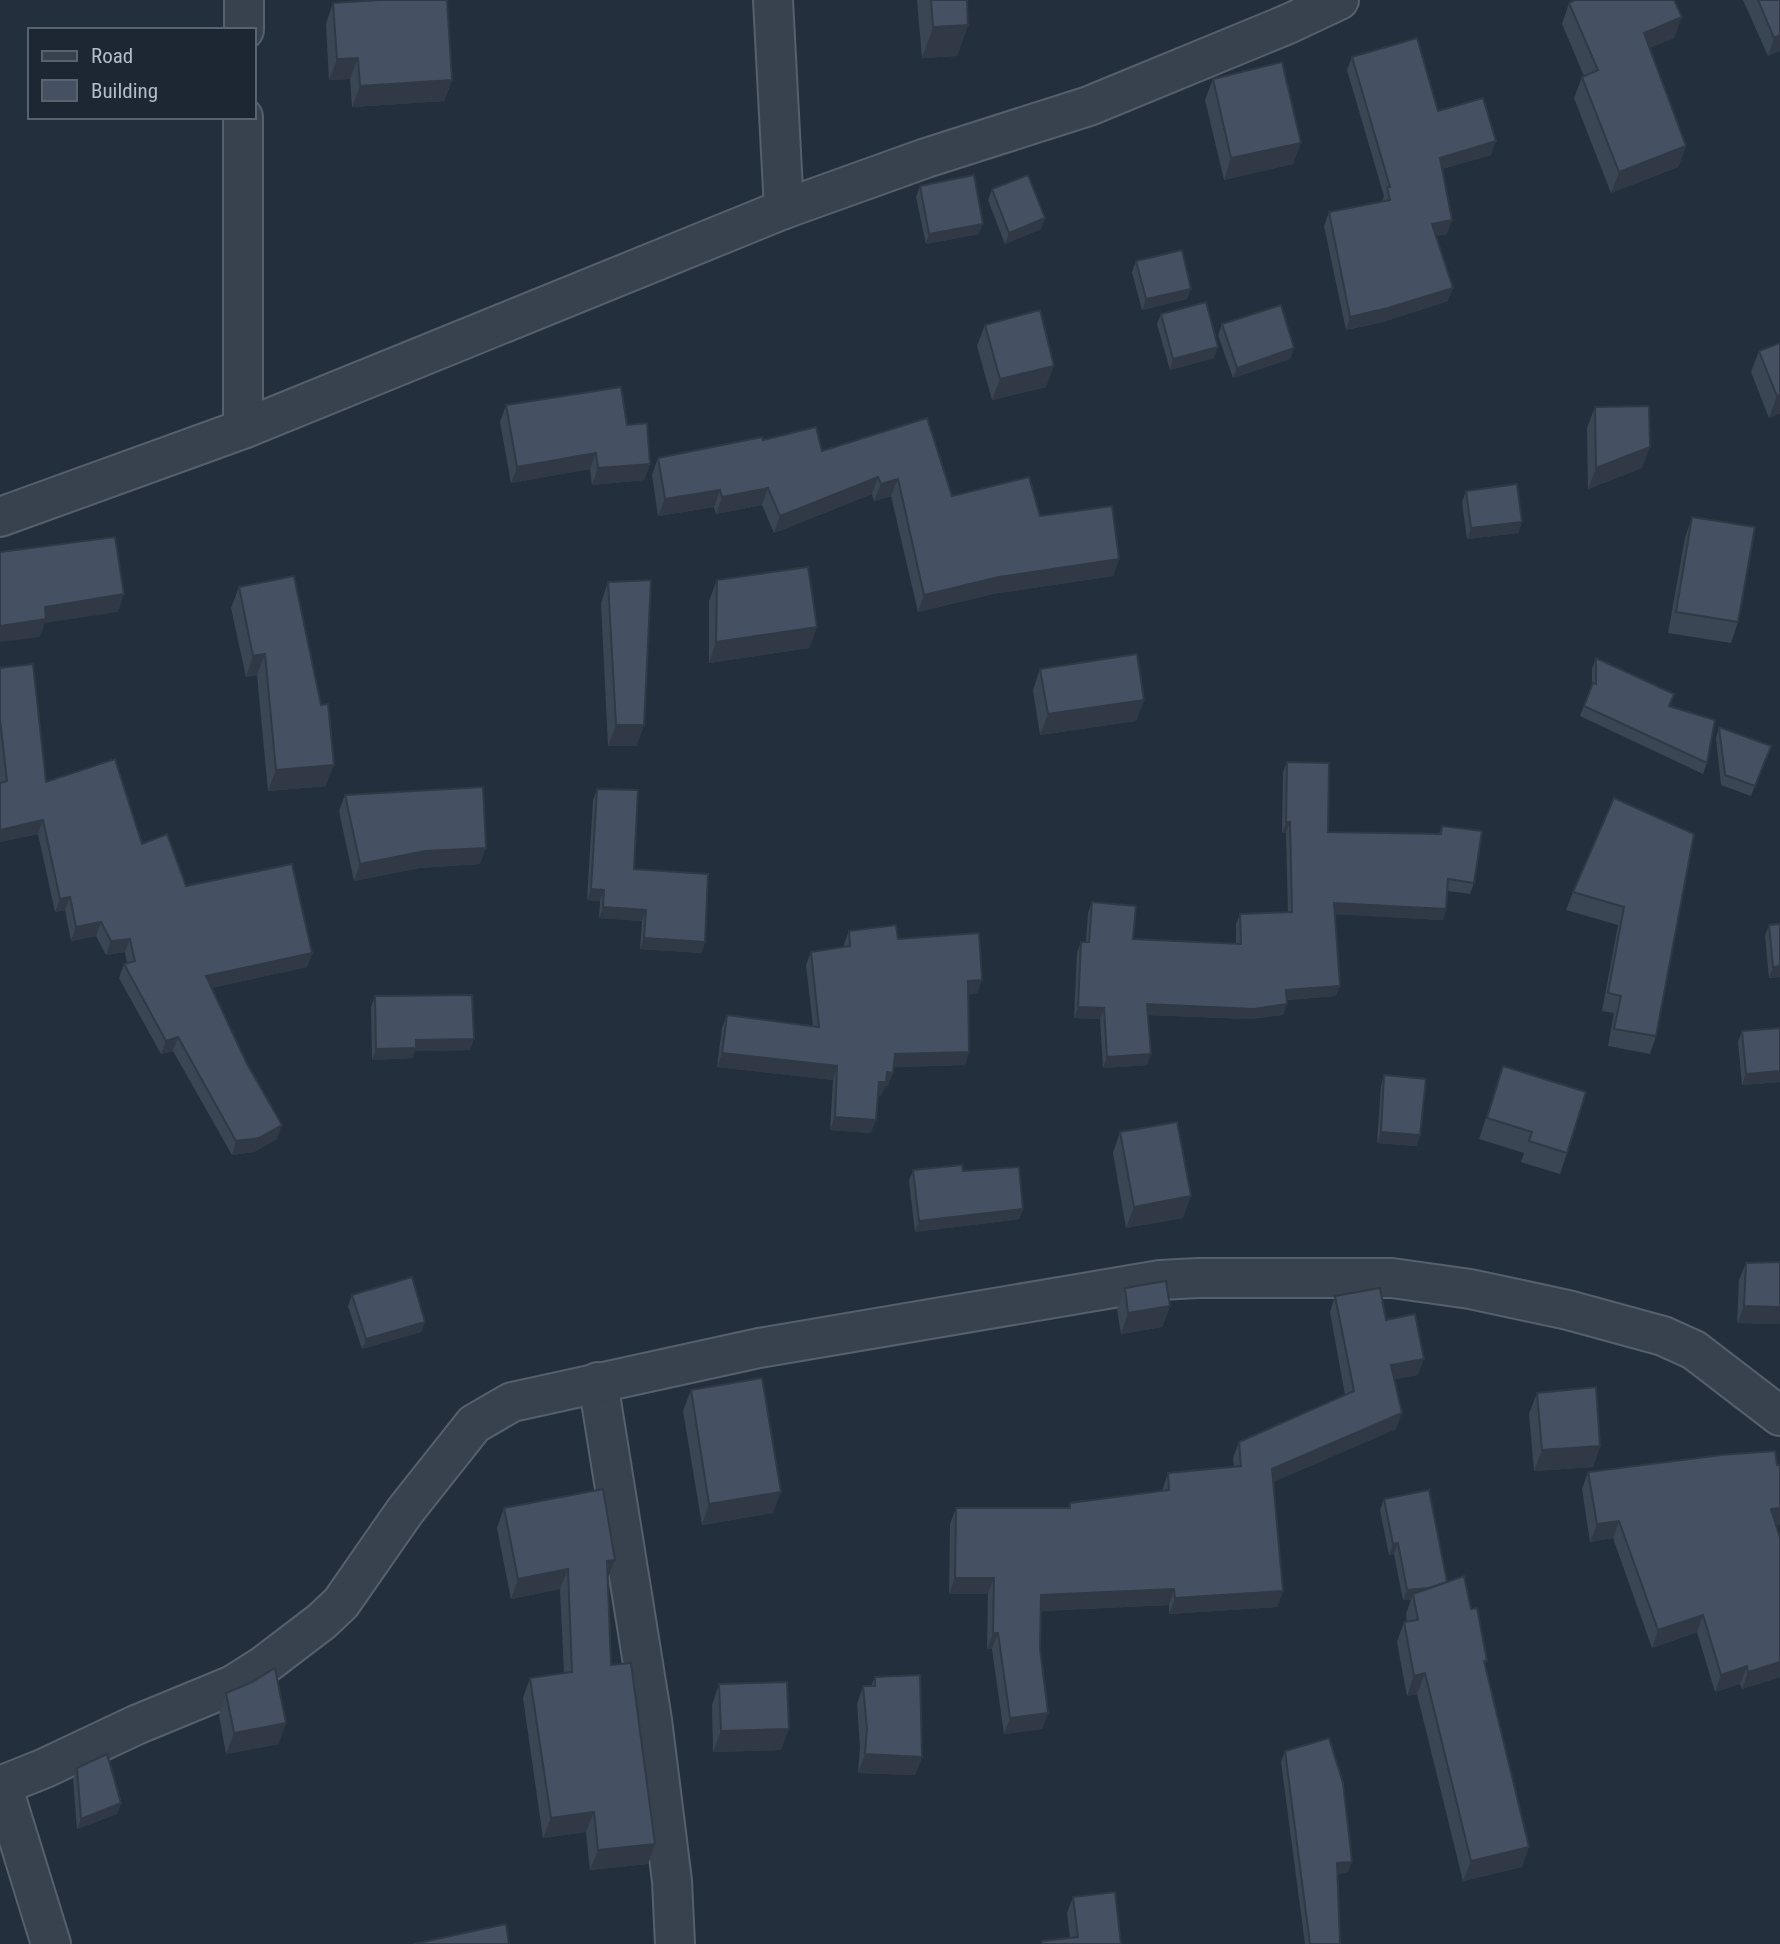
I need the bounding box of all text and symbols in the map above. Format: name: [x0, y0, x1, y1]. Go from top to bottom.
legend: [28, 28, 256, 119]
text: Road: [91, 44, 133, 68]
text: Building: [91, 79, 158, 103]

